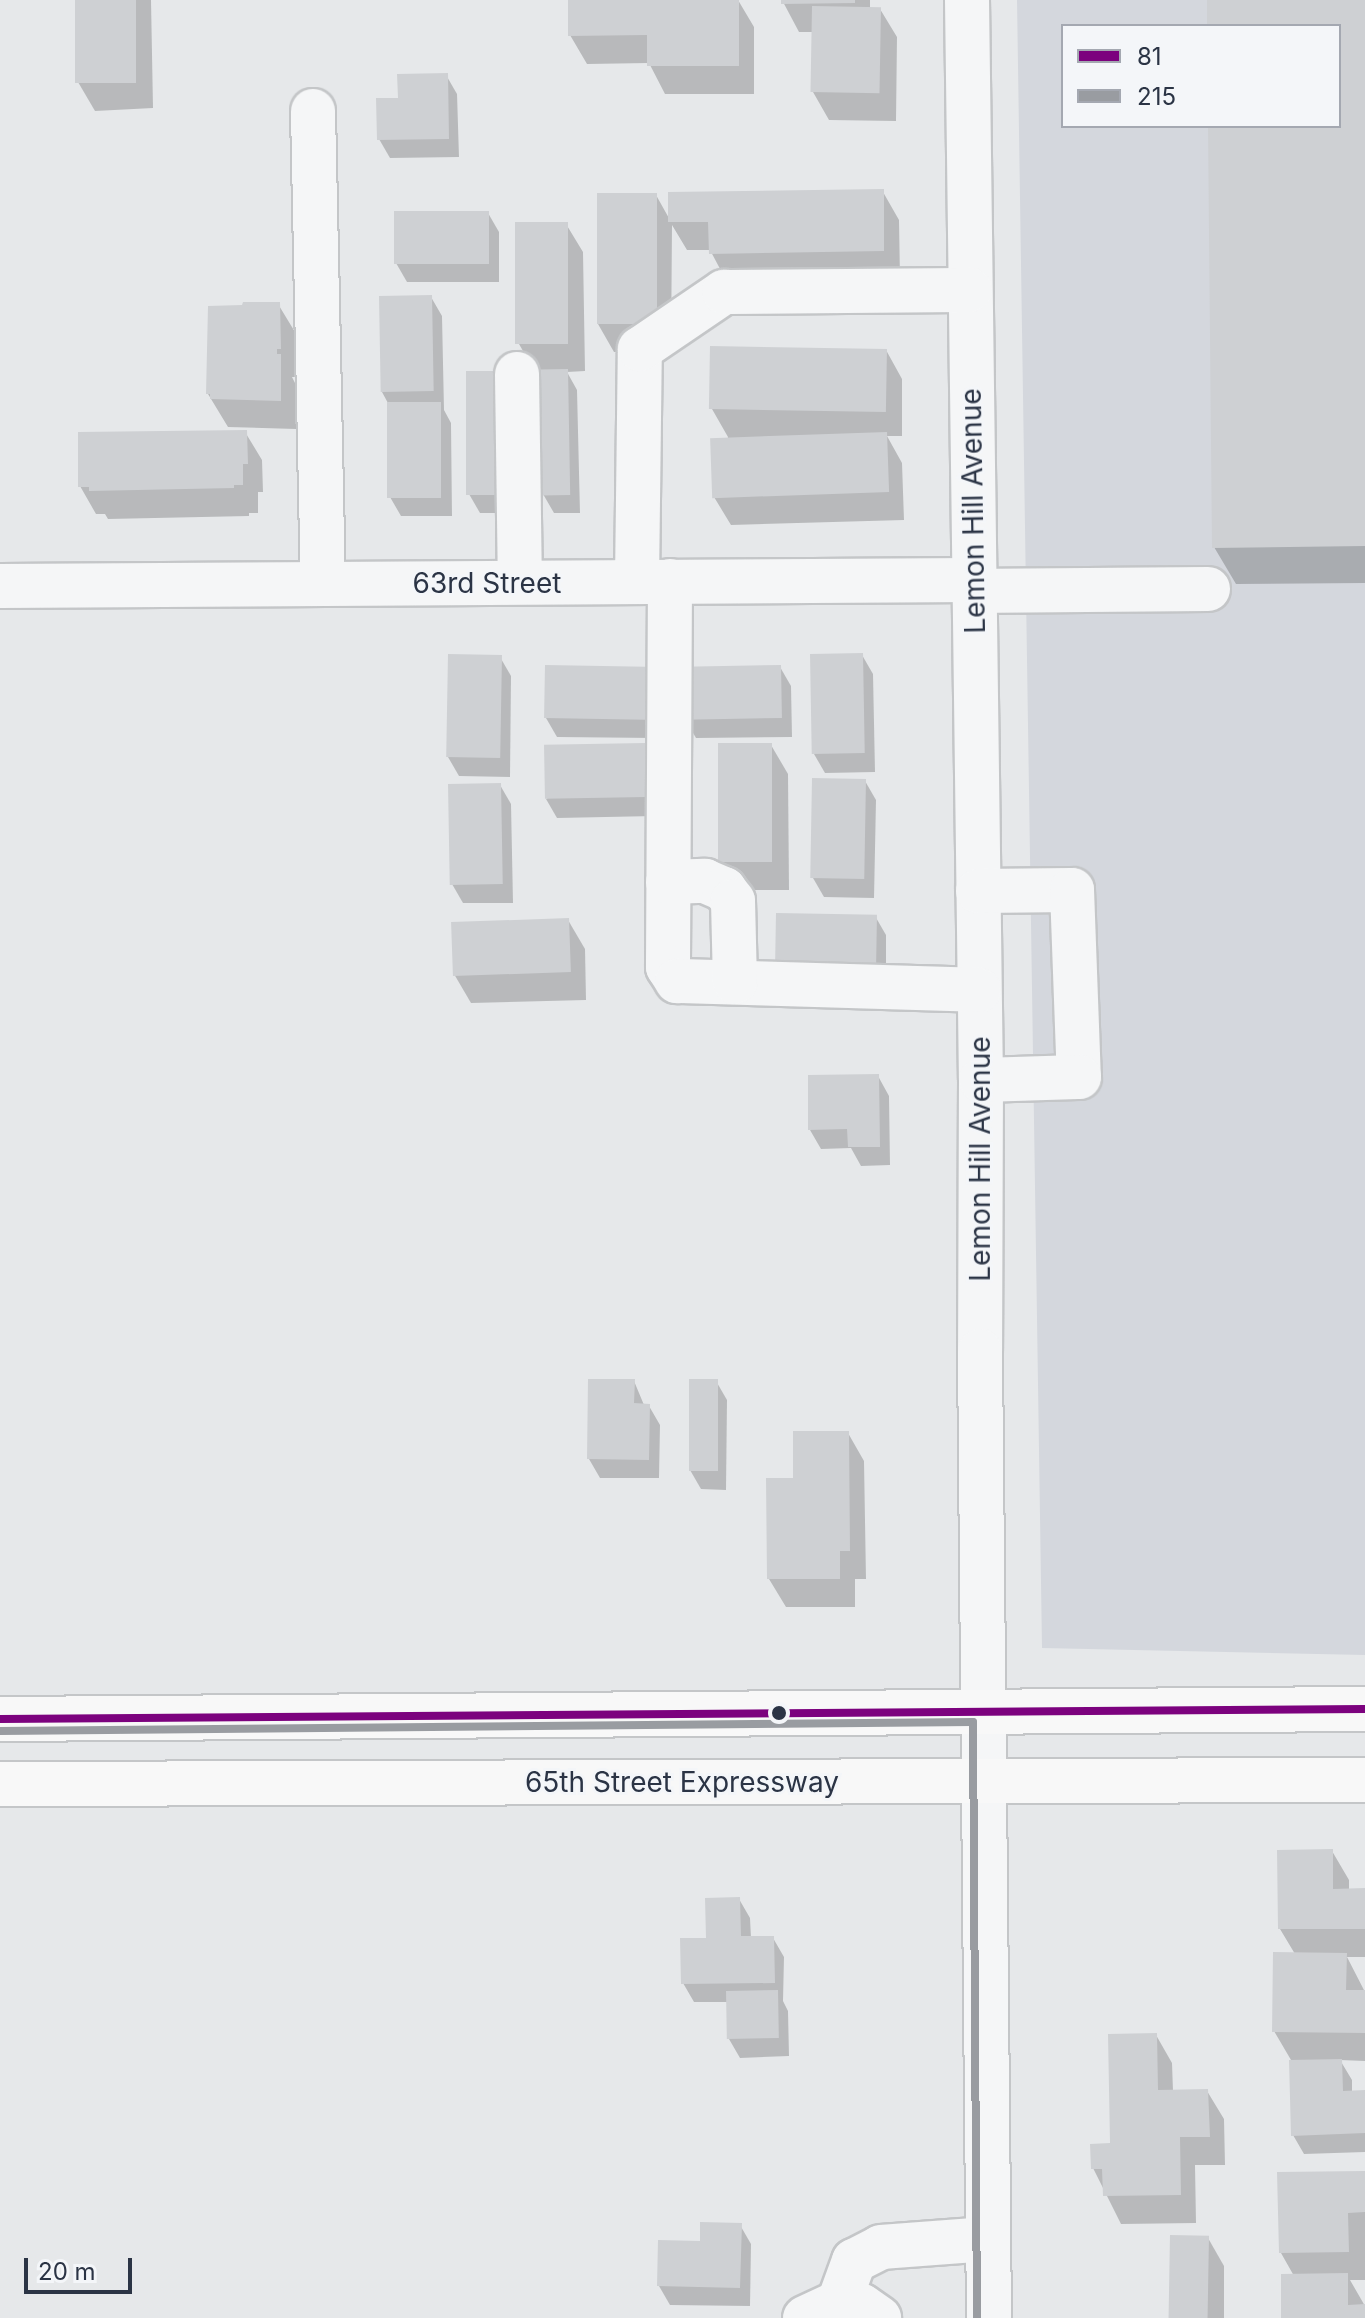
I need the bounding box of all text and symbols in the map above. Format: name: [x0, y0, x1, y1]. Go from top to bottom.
legend: [1061, 24, 1341, 128]
text: 81: [1137, 42, 1162, 71]
text: 215: [1137, 82, 1176, 111]
street label: Lemon Hill Avenue: [954, 388, 992, 634]
street label: 63rd Street: [413, 566, 561, 600]
street label: Lemon Hill Avenue: [963, 1036, 997, 1282]
unlabelled marker: [771, 1705, 787, 1721]
street label: 65th Street Expressway: [525, 1765, 839, 1799]
scale bar: [28, 2242, 136, 2292]
text: 20 m: [38, 2257, 96, 2286]

